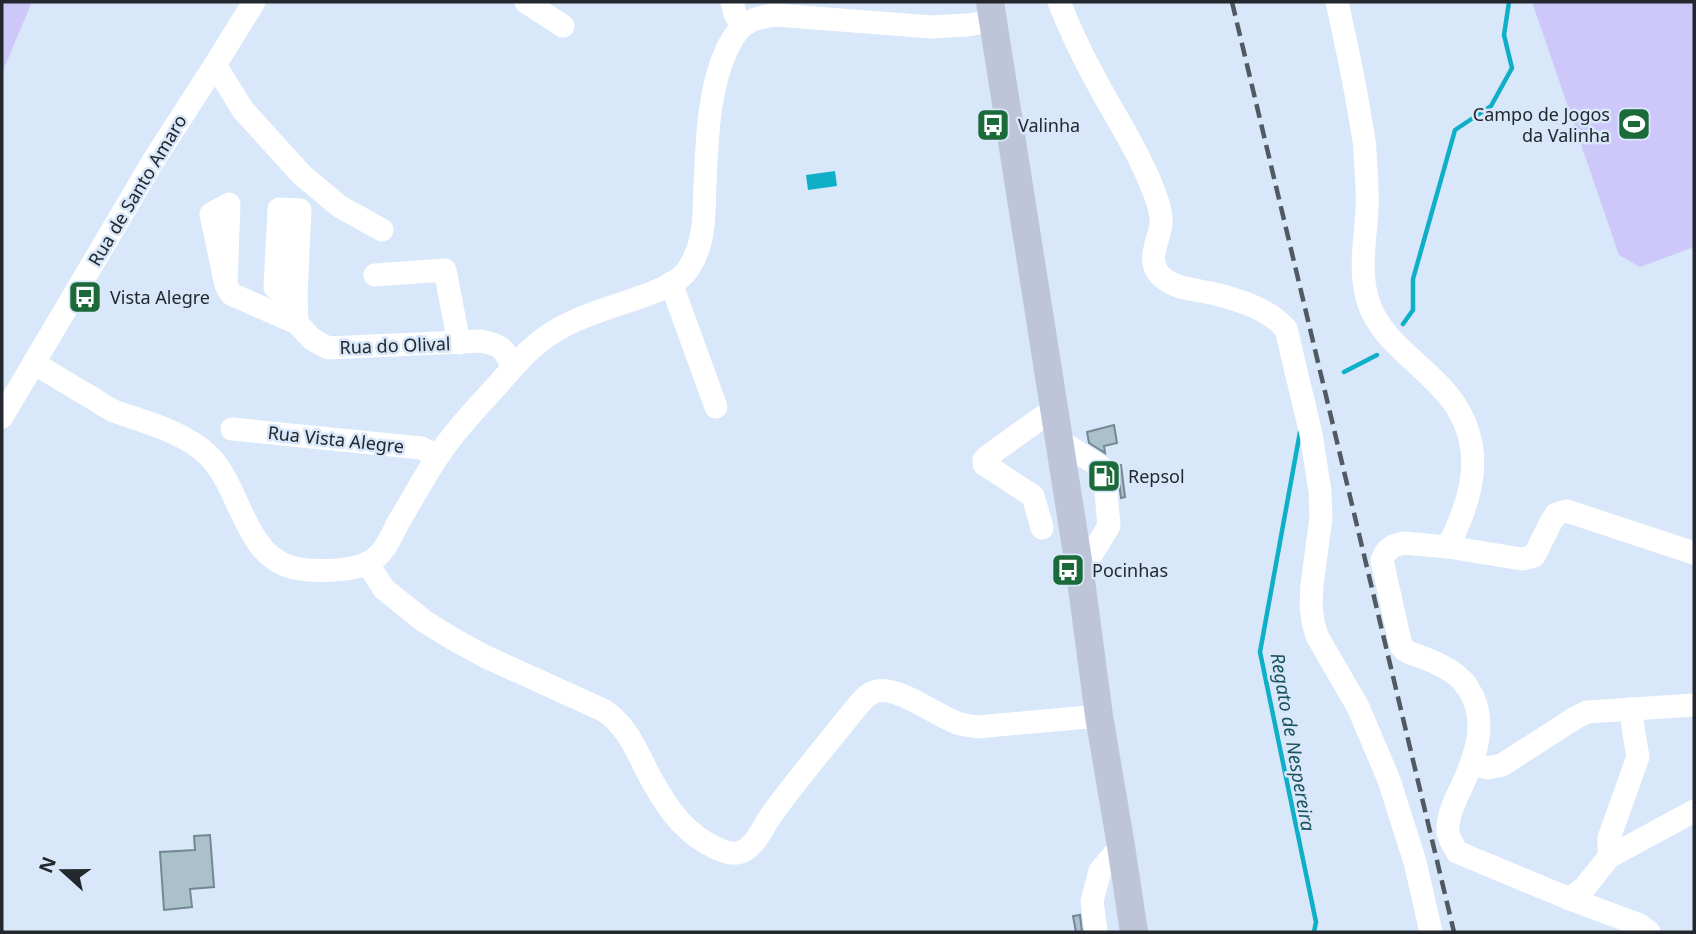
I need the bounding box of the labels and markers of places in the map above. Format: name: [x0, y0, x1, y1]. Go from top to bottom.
place label: Campo de Jogos da Valinha: [1473, 102, 1610, 147]
sports icon: Campo de Jogos da Valinha: [1615, 105, 1653, 143]
bus stop icon: Valinha: [974, 106, 1012, 144]
place label: Valinha: [1018, 113, 1080, 137]
bus stop icon: Vista Alegre: [66, 278, 104, 316]
place label: Vista Alegre: [110, 285, 210, 309]
fuel station icon: Repsol: [1085, 457, 1123, 495]
place label: Repsol: [1128, 464, 1185, 488]
bus stop icon: Pocinhas: [1049, 551, 1087, 589]
place label: Pocinhas: [1092, 558, 1168, 582]

